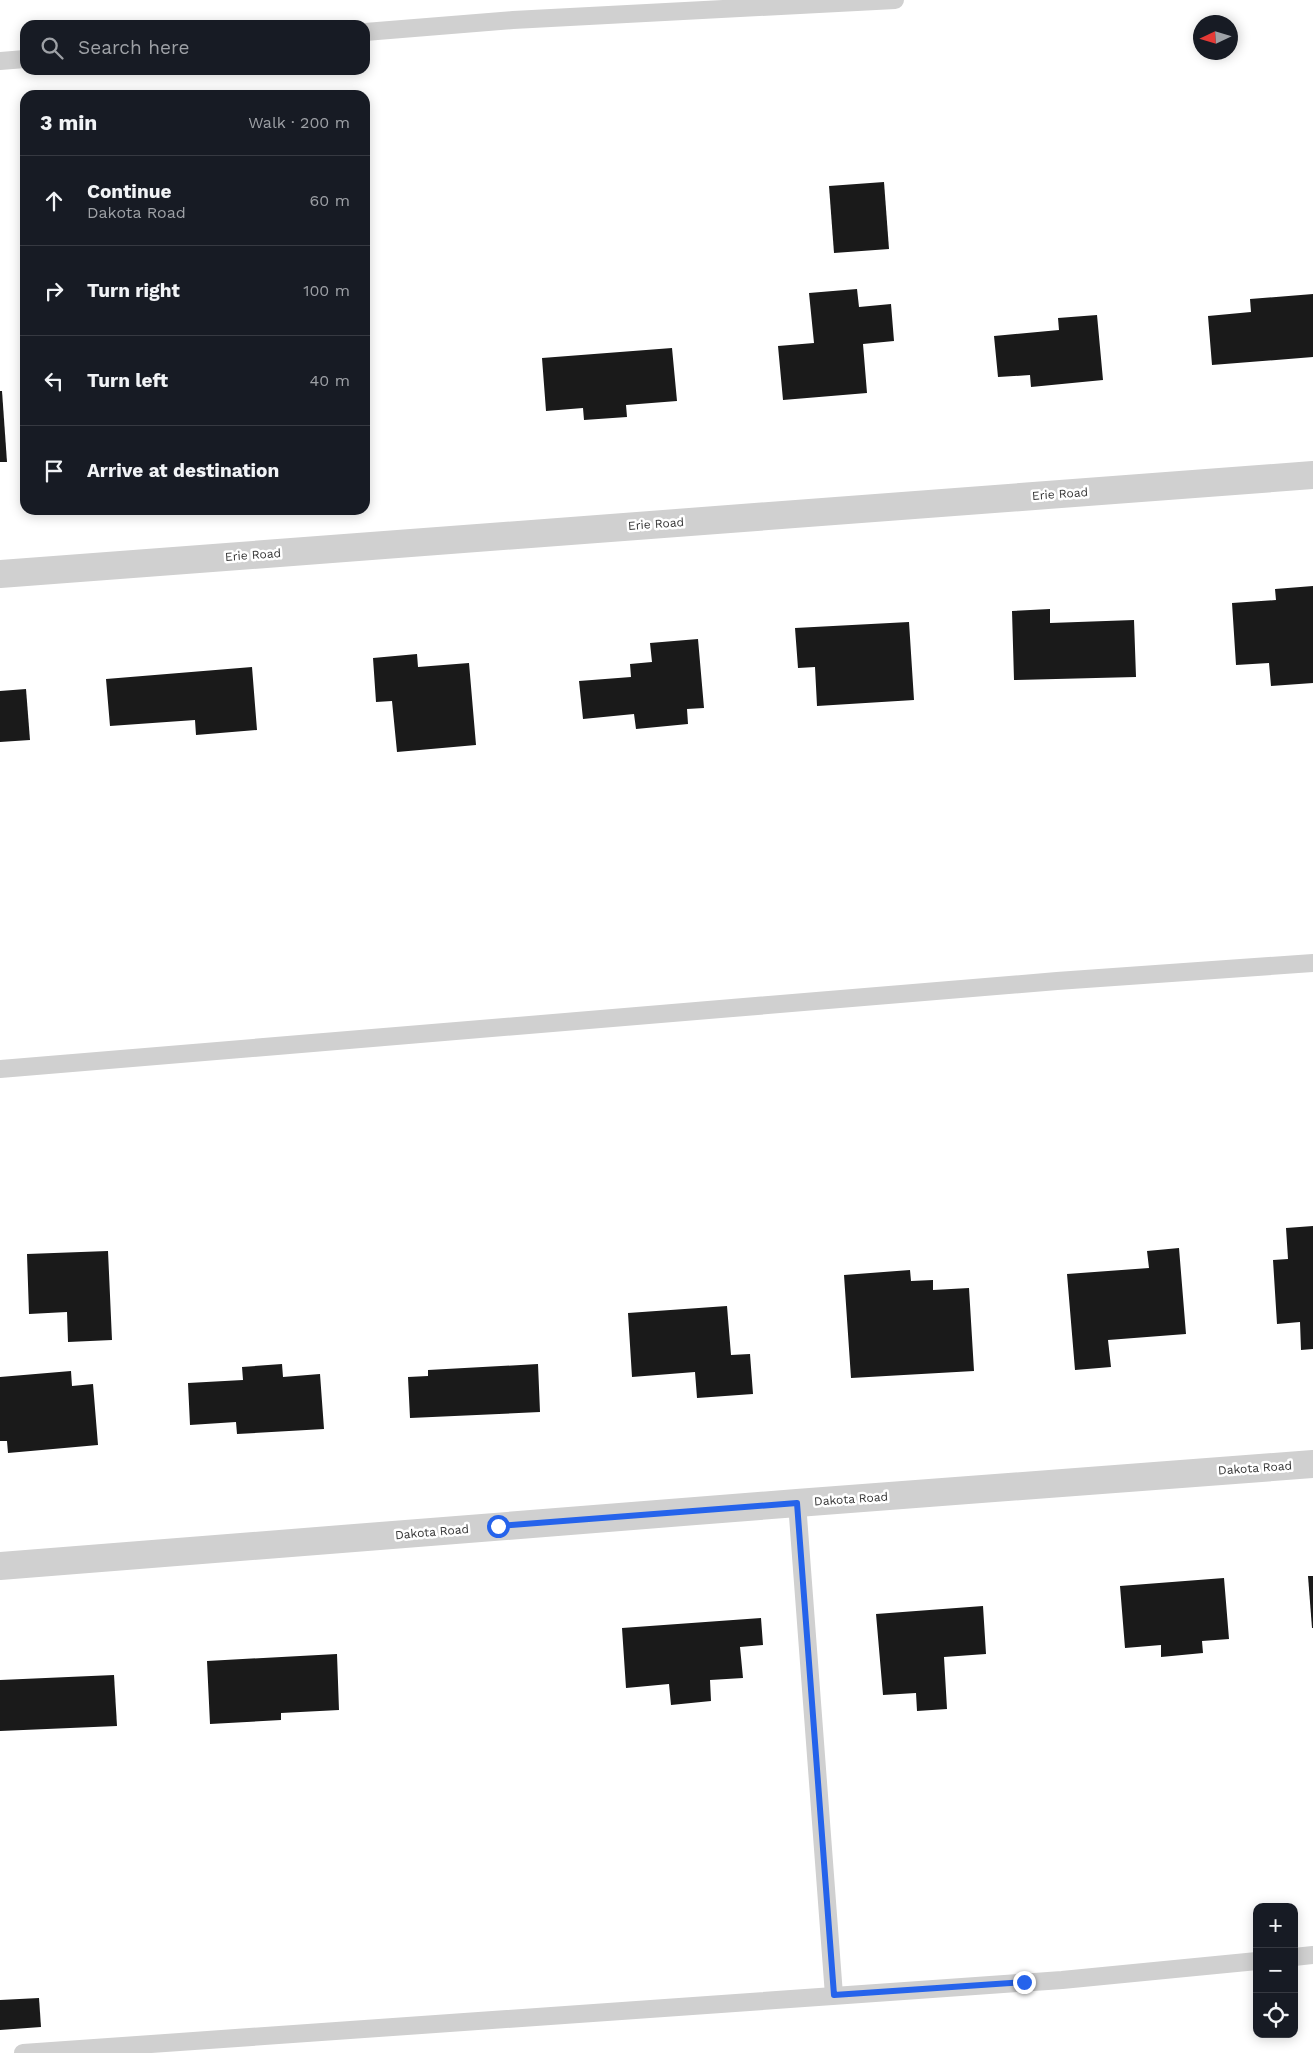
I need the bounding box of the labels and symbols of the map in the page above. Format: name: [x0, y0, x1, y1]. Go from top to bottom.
north arrow: [1193, 15, 1238, 60]
street label: Erie Road: [1032, 485, 1088, 503]
street label: Erie Road: [628, 515, 684, 533]
street label: Erie Road: [225, 546, 281, 564]
street label: Dakota Road: [1218, 1458, 1292, 1478]
street label: Dakota Road: [814, 1489, 888, 1509]
route start: [487, 1515, 510, 1538]
street label: Dakota Road: [394, 1522, 470, 1542]
route end: [1013, 1971, 1036, 1994]

